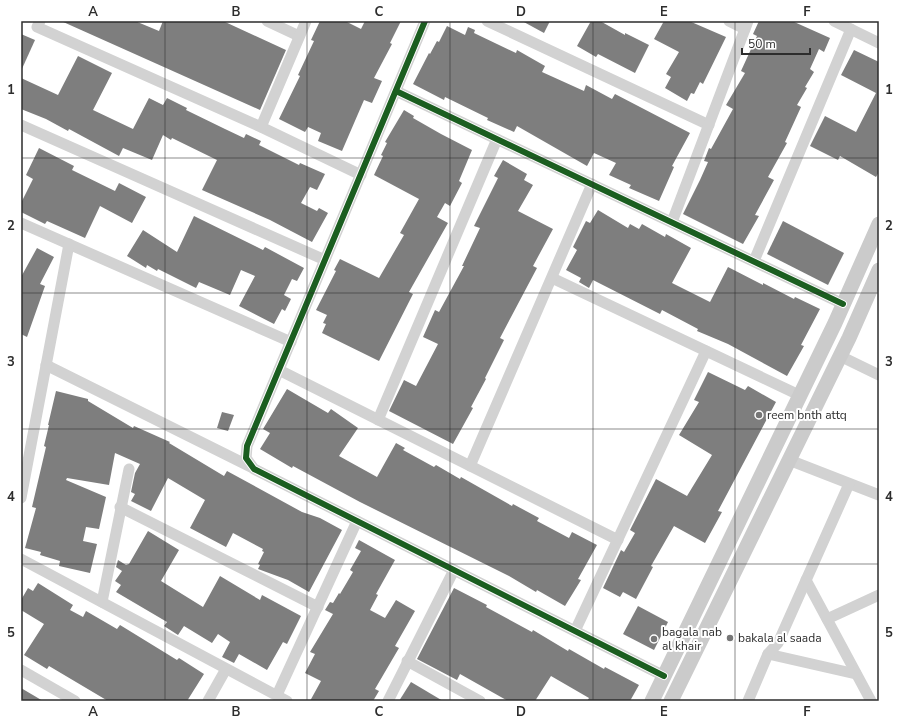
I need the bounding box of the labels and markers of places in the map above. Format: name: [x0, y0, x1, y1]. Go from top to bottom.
place label: reem bnth attq: [767, 407, 847, 423]
marker: reem bnth attq: [754, 410, 764, 420]
place label: bagala nab al khair: [662, 624, 722, 654]
place label: bakala al saada: [738, 630, 822, 646]
marker: bakala al saada: [725, 633, 735, 643]
marker: bagala nab al khair: [649, 634, 659, 644]

